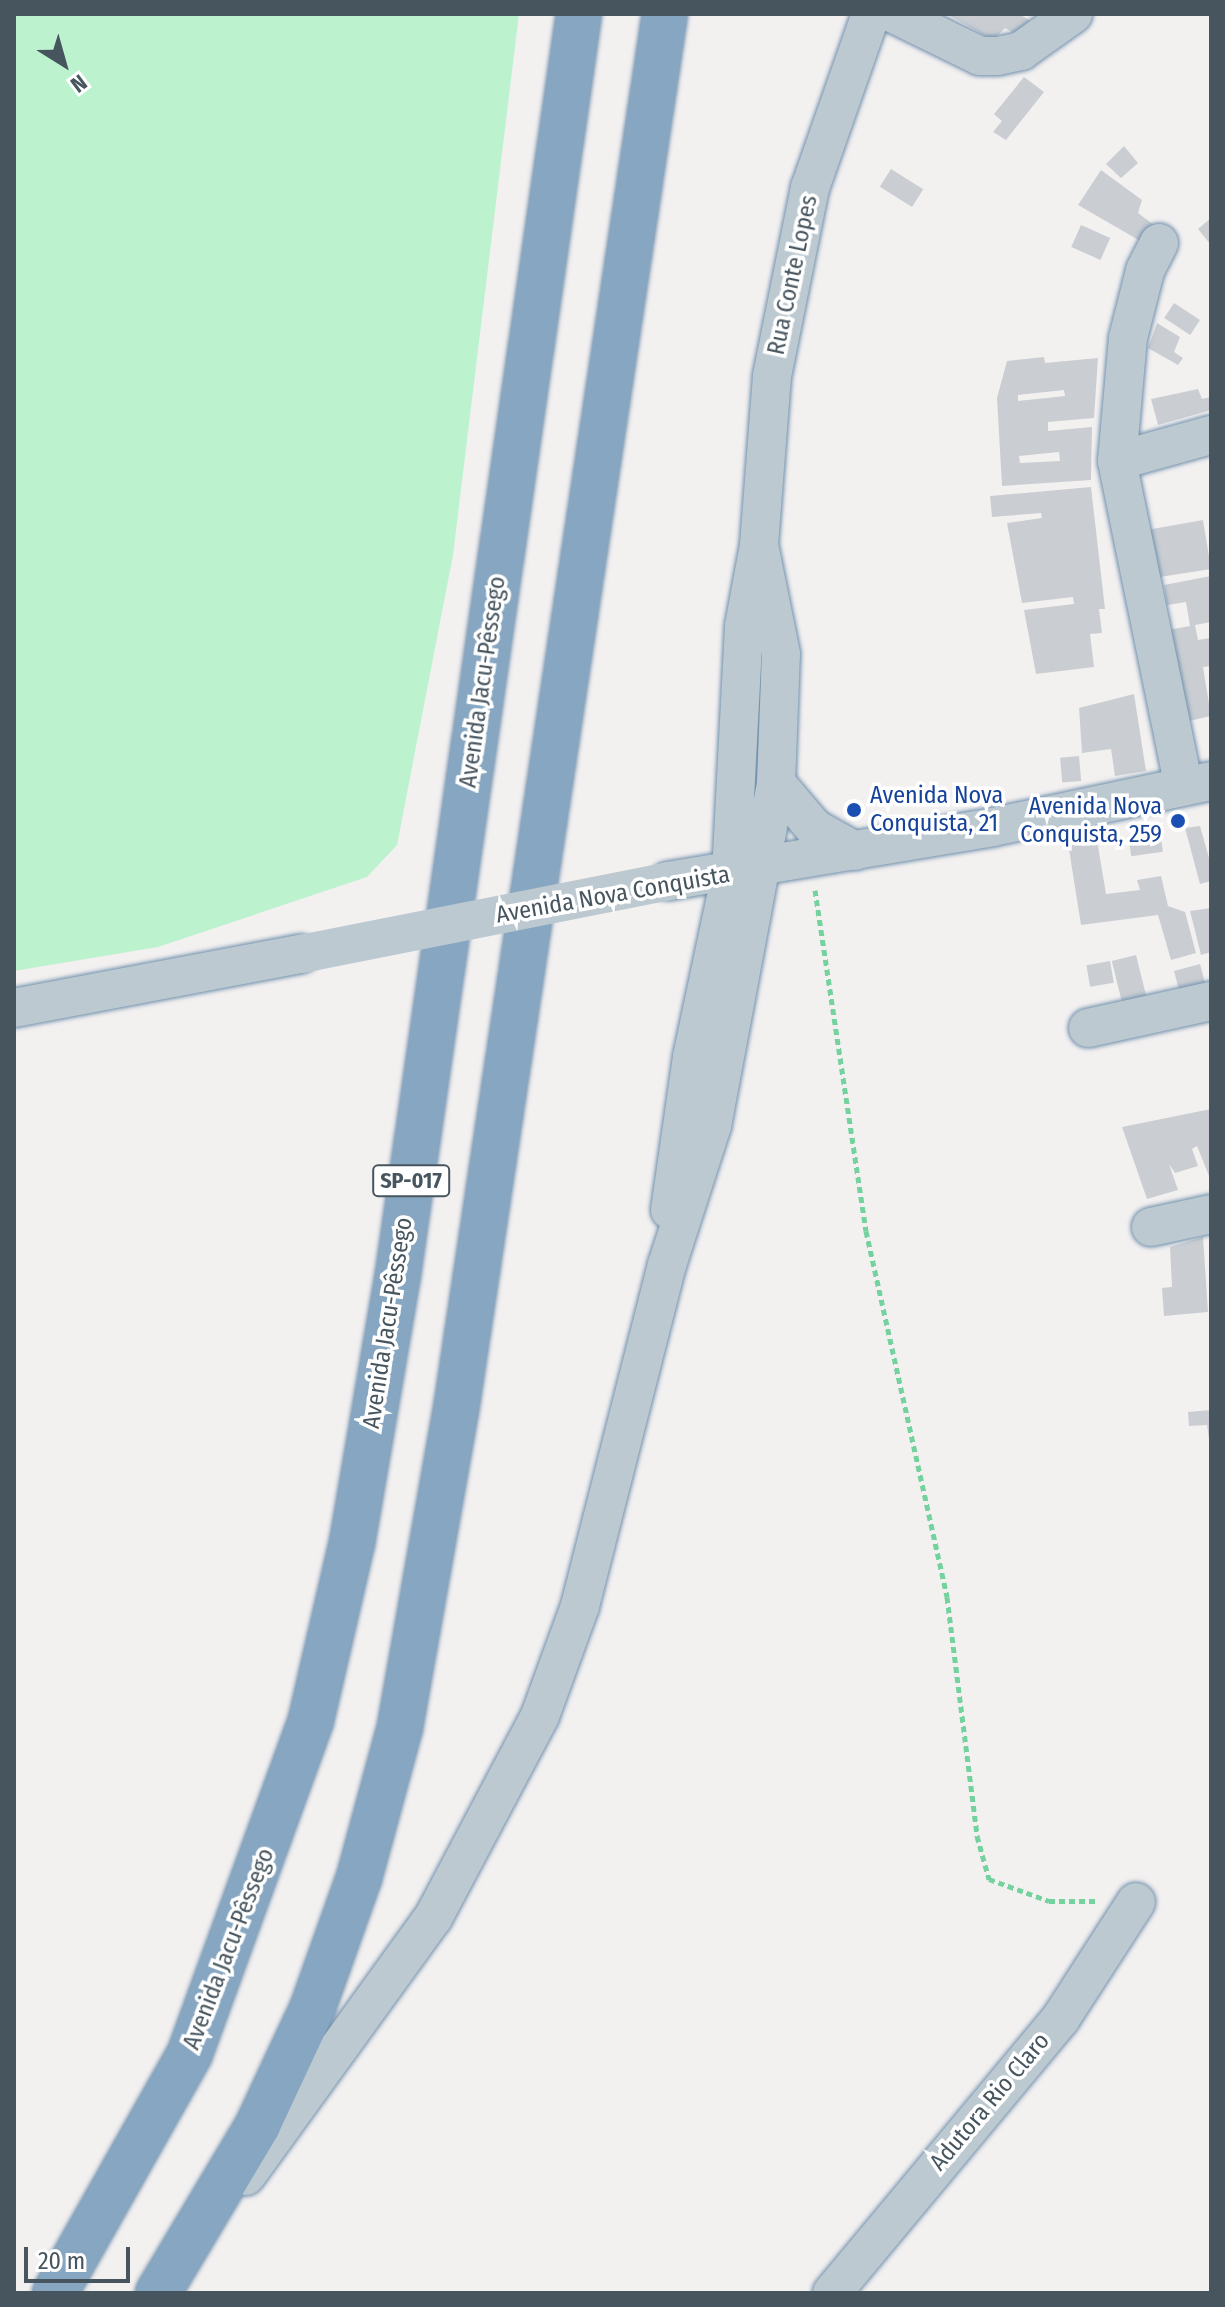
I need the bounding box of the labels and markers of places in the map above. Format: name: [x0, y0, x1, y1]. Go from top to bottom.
place label: Avenida Nova Conquista, 21: [870, 782, 1003, 838]
place label: Avenida Nova Conquista, 259: [1020, 793, 1162, 849]
marker: Avenida Nova Conquista, 21: [845, 801, 863, 819]
marker: Avenida Nova Conquista, 259: [1169, 812, 1187, 830]

